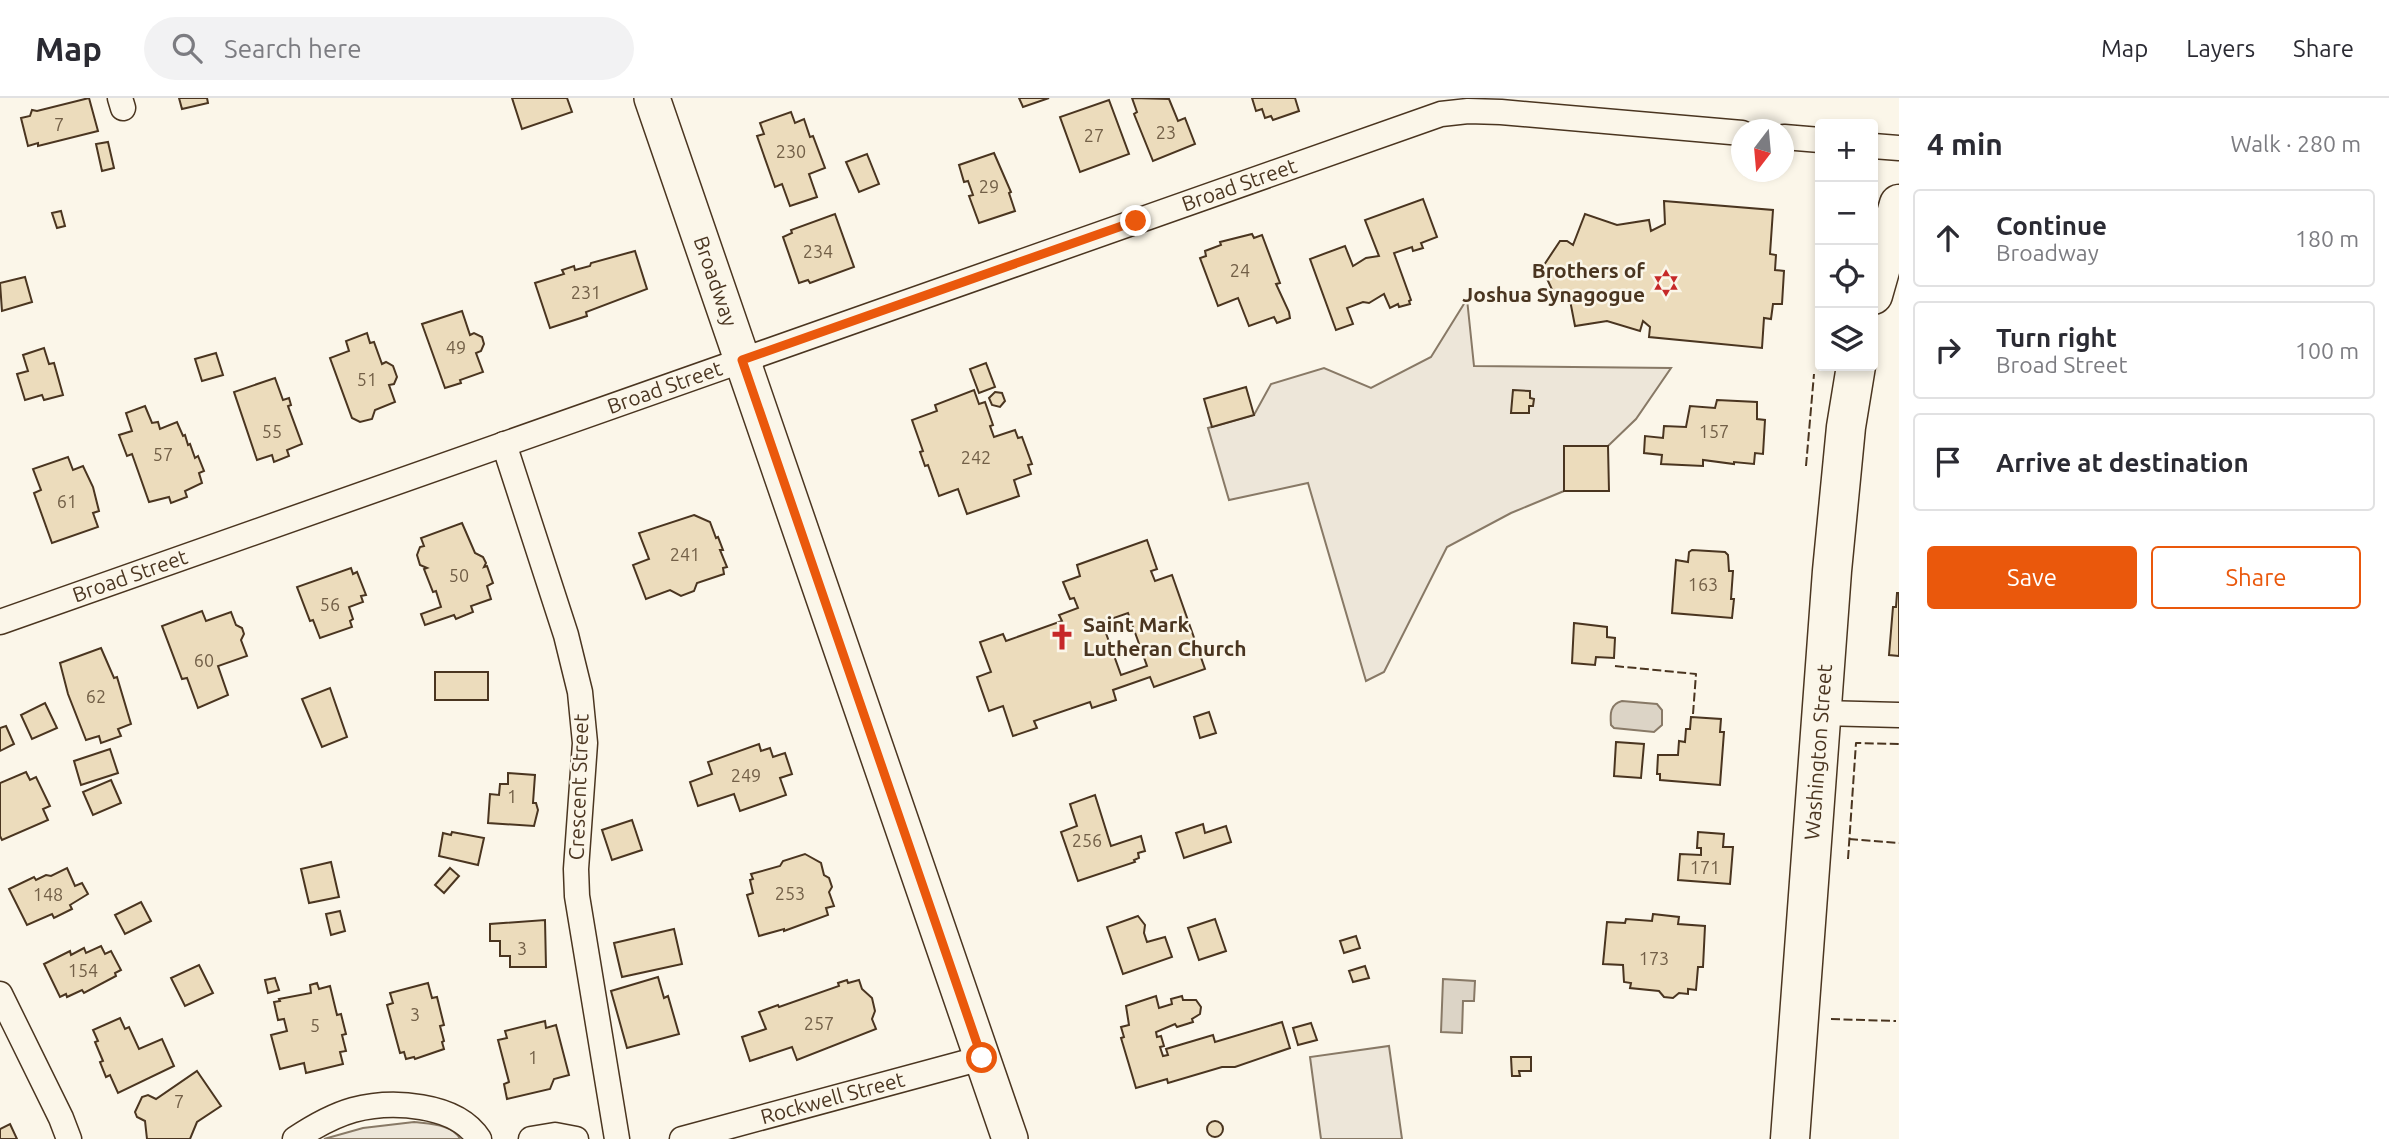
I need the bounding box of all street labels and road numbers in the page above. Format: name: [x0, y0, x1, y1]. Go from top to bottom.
street label: Broad Street: [1178, 153, 1300, 215]
street label: Broadway: [689, 233, 743, 329]
street label: Broad Street: [604, 355, 725, 418]
street label: Broad Street: [69, 544, 190, 606]
street label: Washington Street: [1799, 663, 1836, 841]
street label: Crescent Street: [563, 713, 593, 861]
street label: Rockwell Street: [758, 1066, 907, 1128]

